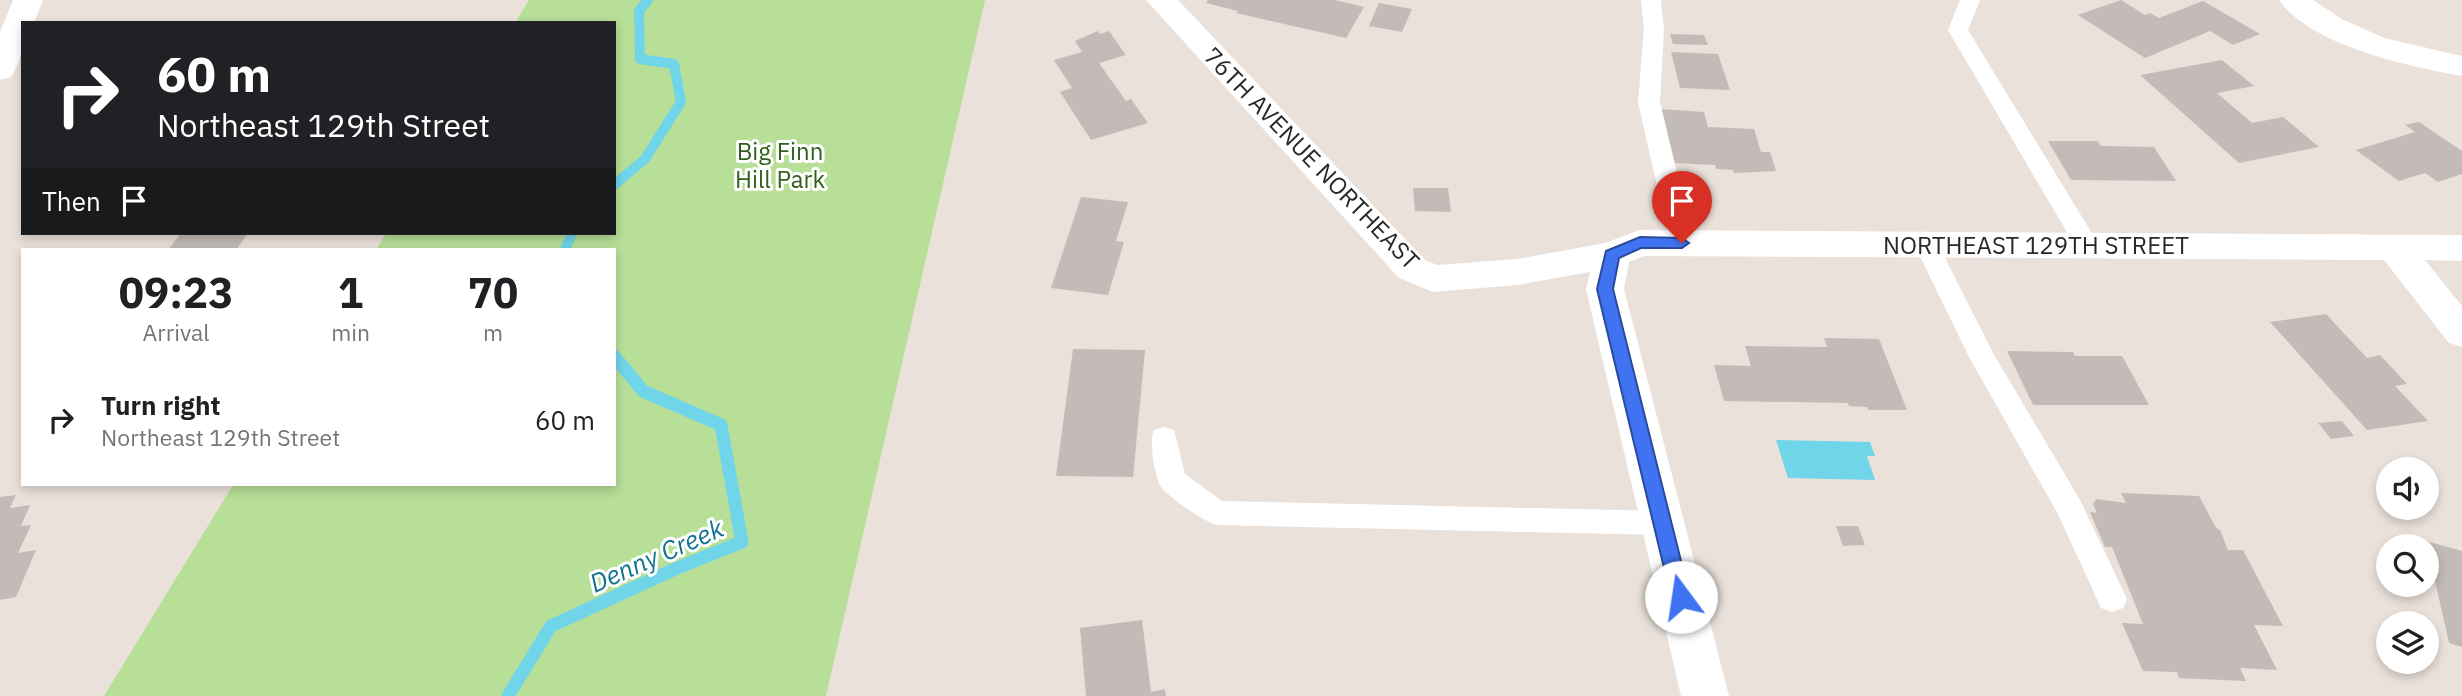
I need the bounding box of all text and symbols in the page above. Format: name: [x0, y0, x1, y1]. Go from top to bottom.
street label: 76TH AVENUE NORTHEAST: [1197, 40, 1427, 276]
text: 60 m: [157, 42, 271, 105]
icon: right: [42, 49, 133, 140]
text: Northeast 129th Street: [157, 104, 490, 146]
park label: Big Finn Hill Park: [735, 135, 825, 195]
pin: [1652, 171, 1712, 243]
icon: arrive: [115, 182, 153, 220]
icon: arrive: [1663, 182, 1701, 220]
text: Then: [42, 184, 101, 218]
street label: NORTHEAST 129TH STREET: [1883, 229, 2189, 261]
text: 09:23: [119, 265, 233, 320]
text: 1: [338, 265, 363, 320]
text: 70: [468, 265, 518, 320]
text: Arrival: [143, 317, 210, 347]
text: min: [331, 317, 370, 347]
text: m: [483, 317, 503, 347]
text: Turn right: [101, 388, 220, 422]
icon: right: [42, 401, 80, 439]
text: 60 m: [535, 403, 595, 437]
text: Northeast 129th Street: [101, 422, 340, 452]
map controls: [2376, 457, 2439, 674]
button: sound: [2376, 457, 2439, 520]
water label: Denny Creek: [584, 510, 729, 600]
button: search: [2376, 534, 2439, 597]
position arrow: [1644, 560, 1718, 634]
button: layers: [2376, 611, 2439, 674]

